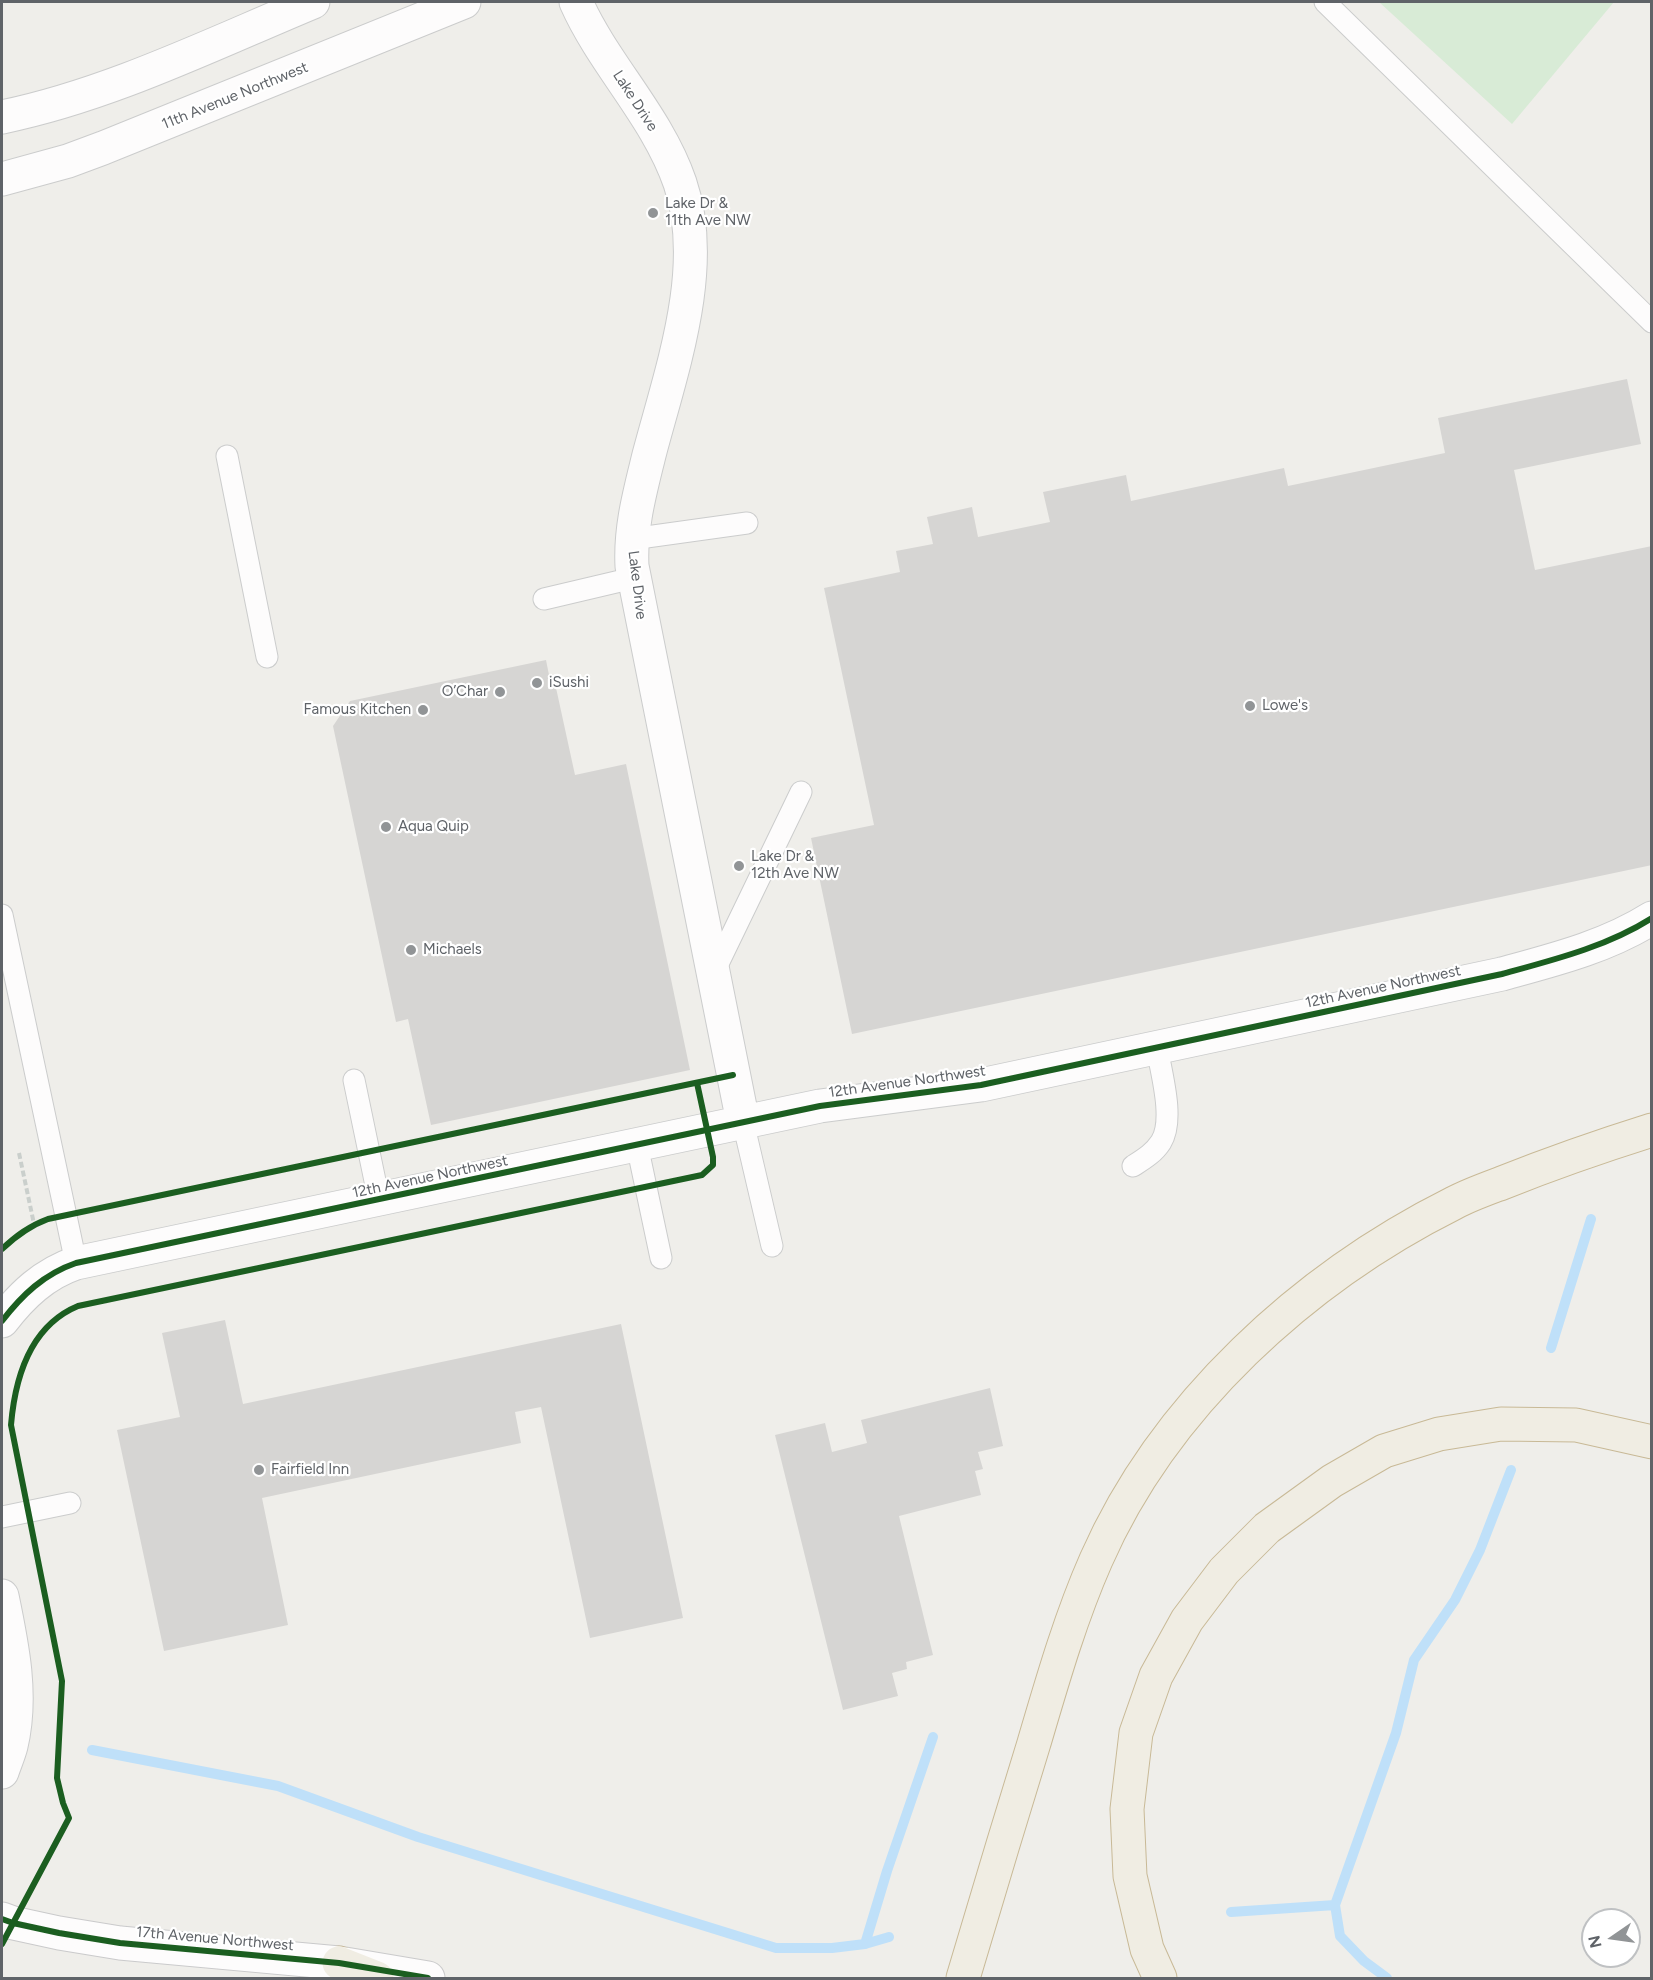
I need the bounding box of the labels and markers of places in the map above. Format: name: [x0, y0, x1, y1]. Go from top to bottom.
place label: Lake Dr & 11th Ave NW: [665, 195, 751, 230]
marker: Lake Dr & 11th Ave NW: [646, 206, 660, 220]
place label: iSushi: [549, 674, 589, 692]
marker: iSushi: [530, 676, 544, 690]
place label: O’Char: [442, 683, 488, 701]
marker: O’Char: [493, 685, 507, 699]
place label: Lowe's: [1262, 697, 1308, 715]
marker: Lowe's: [1243, 699, 1257, 713]
place label: Famous Kitchen: [303, 701, 411, 719]
marker: Famous Kitchen: [416, 703, 430, 717]
place label: Aqua Quip: [398, 818, 469, 836]
marker: Aqua Quip: [379, 820, 393, 834]
place label: Lake Dr & 12th Ave NW: [751, 848, 839, 883]
marker: Lake Dr & 12th Ave NW: [732, 859, 746, 873]
place label: Michaels: [423, 941, 482, 959]
marker: Michaels: [404, 943, 418, 957]
place label: Fairfield Inn: [271, 1461, 349, 1479]
marker: Fairfield Inn: [252, 1463, 266, 1477]

